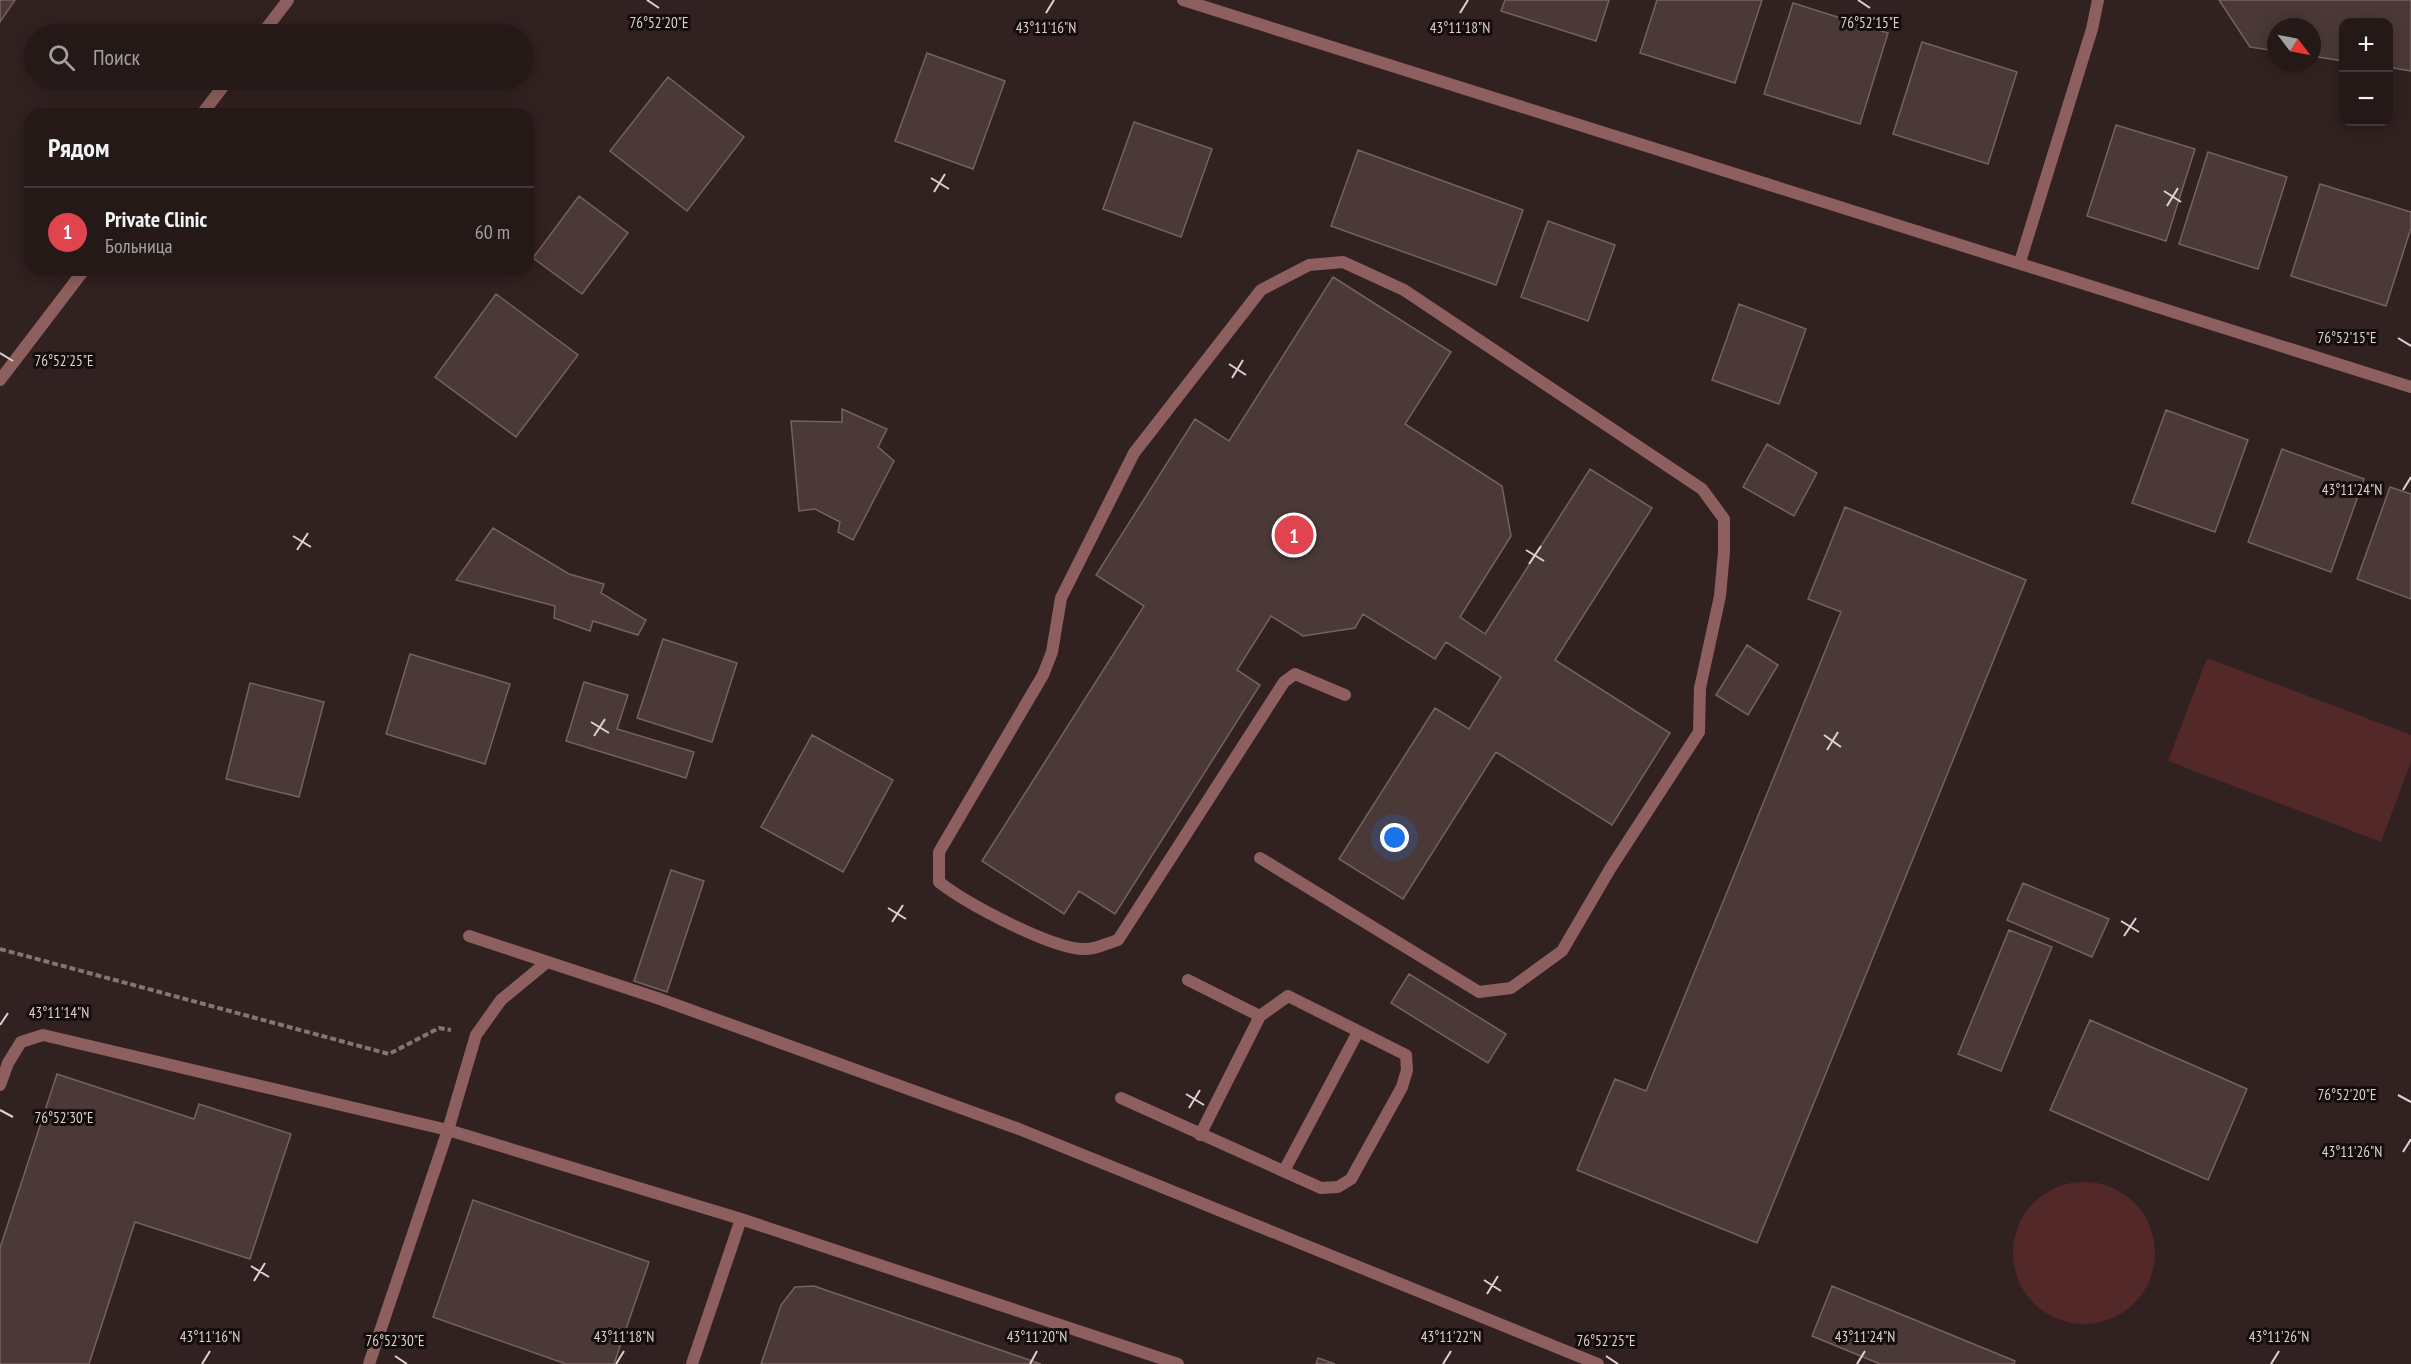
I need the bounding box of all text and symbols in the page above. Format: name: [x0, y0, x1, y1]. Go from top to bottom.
text: 76°52'20"E: [629, 13, 689, 32]
text: 76°52'15"E: [1840, 13, 1900, 32]
text: 43°11'16"N: [1016, 18, 1076, 37]
text: 43°11'18"N: [1430, 18, 1490, 37]
north arrow: [2267, 18, 2321, 72]
map controls: [2339, 18, 2393, 126]
button: +: [2339, 18, 2393, 72]
search box: [24, 24, 534, 90]
icon: search: [45, 41, 78, 74]
text: Поиск: [93, 43, 140, 71]
button: −: [2339, 72, 2393, 126]
text: Рядом: [48, 131, 109, 164]
text: Private Clinic: [105, 205, 207, 233]
text: 1: [63, 219, 72, 245]
text: 60 m: [475, 219, 510, 245]
text: Больница: [105, 233, 173, 259]
text: 76°52'15"E: [2317, 328, 2377, 347]
text: 76°52'25"E: [34, 351, 94, 370]
text: 43°11'24"N: [2322, 480, 2382, 499]
pin: 1: [1274, 512, 1314, 558]
your location: [1380, 823, 1409, 852]
text: 43°11'14"N: [29, 1003, 89, 1022]
text: 76°52'20"E: [2317, 1085, 2377, 1104]
text: 76°52'30"E: [34, 1108, 94, 1127]
text: 43°11'26"N: [2322, 1142, 2382, 1161]
text: 43°11'16"N: [180, 1327, 240, 1346]
text: 43°11'18"N: [594, 1327, 654, 1346]
text: 43°11'20"N: [1007, 1327, 1067, 1346]
text: 43°11'22"N: [1421, 1327, 1481, 1346]
text: 43°11'24"N: [1835, 1327, 1895, 1346]
text: 43°11'26"N: [2249, 1327, 2309, 1346]
text: 76°52'30"E: [365, 1331, 425, 1350]
text: 76°52'25"E: [1576, 1331, 1636, 1350]

